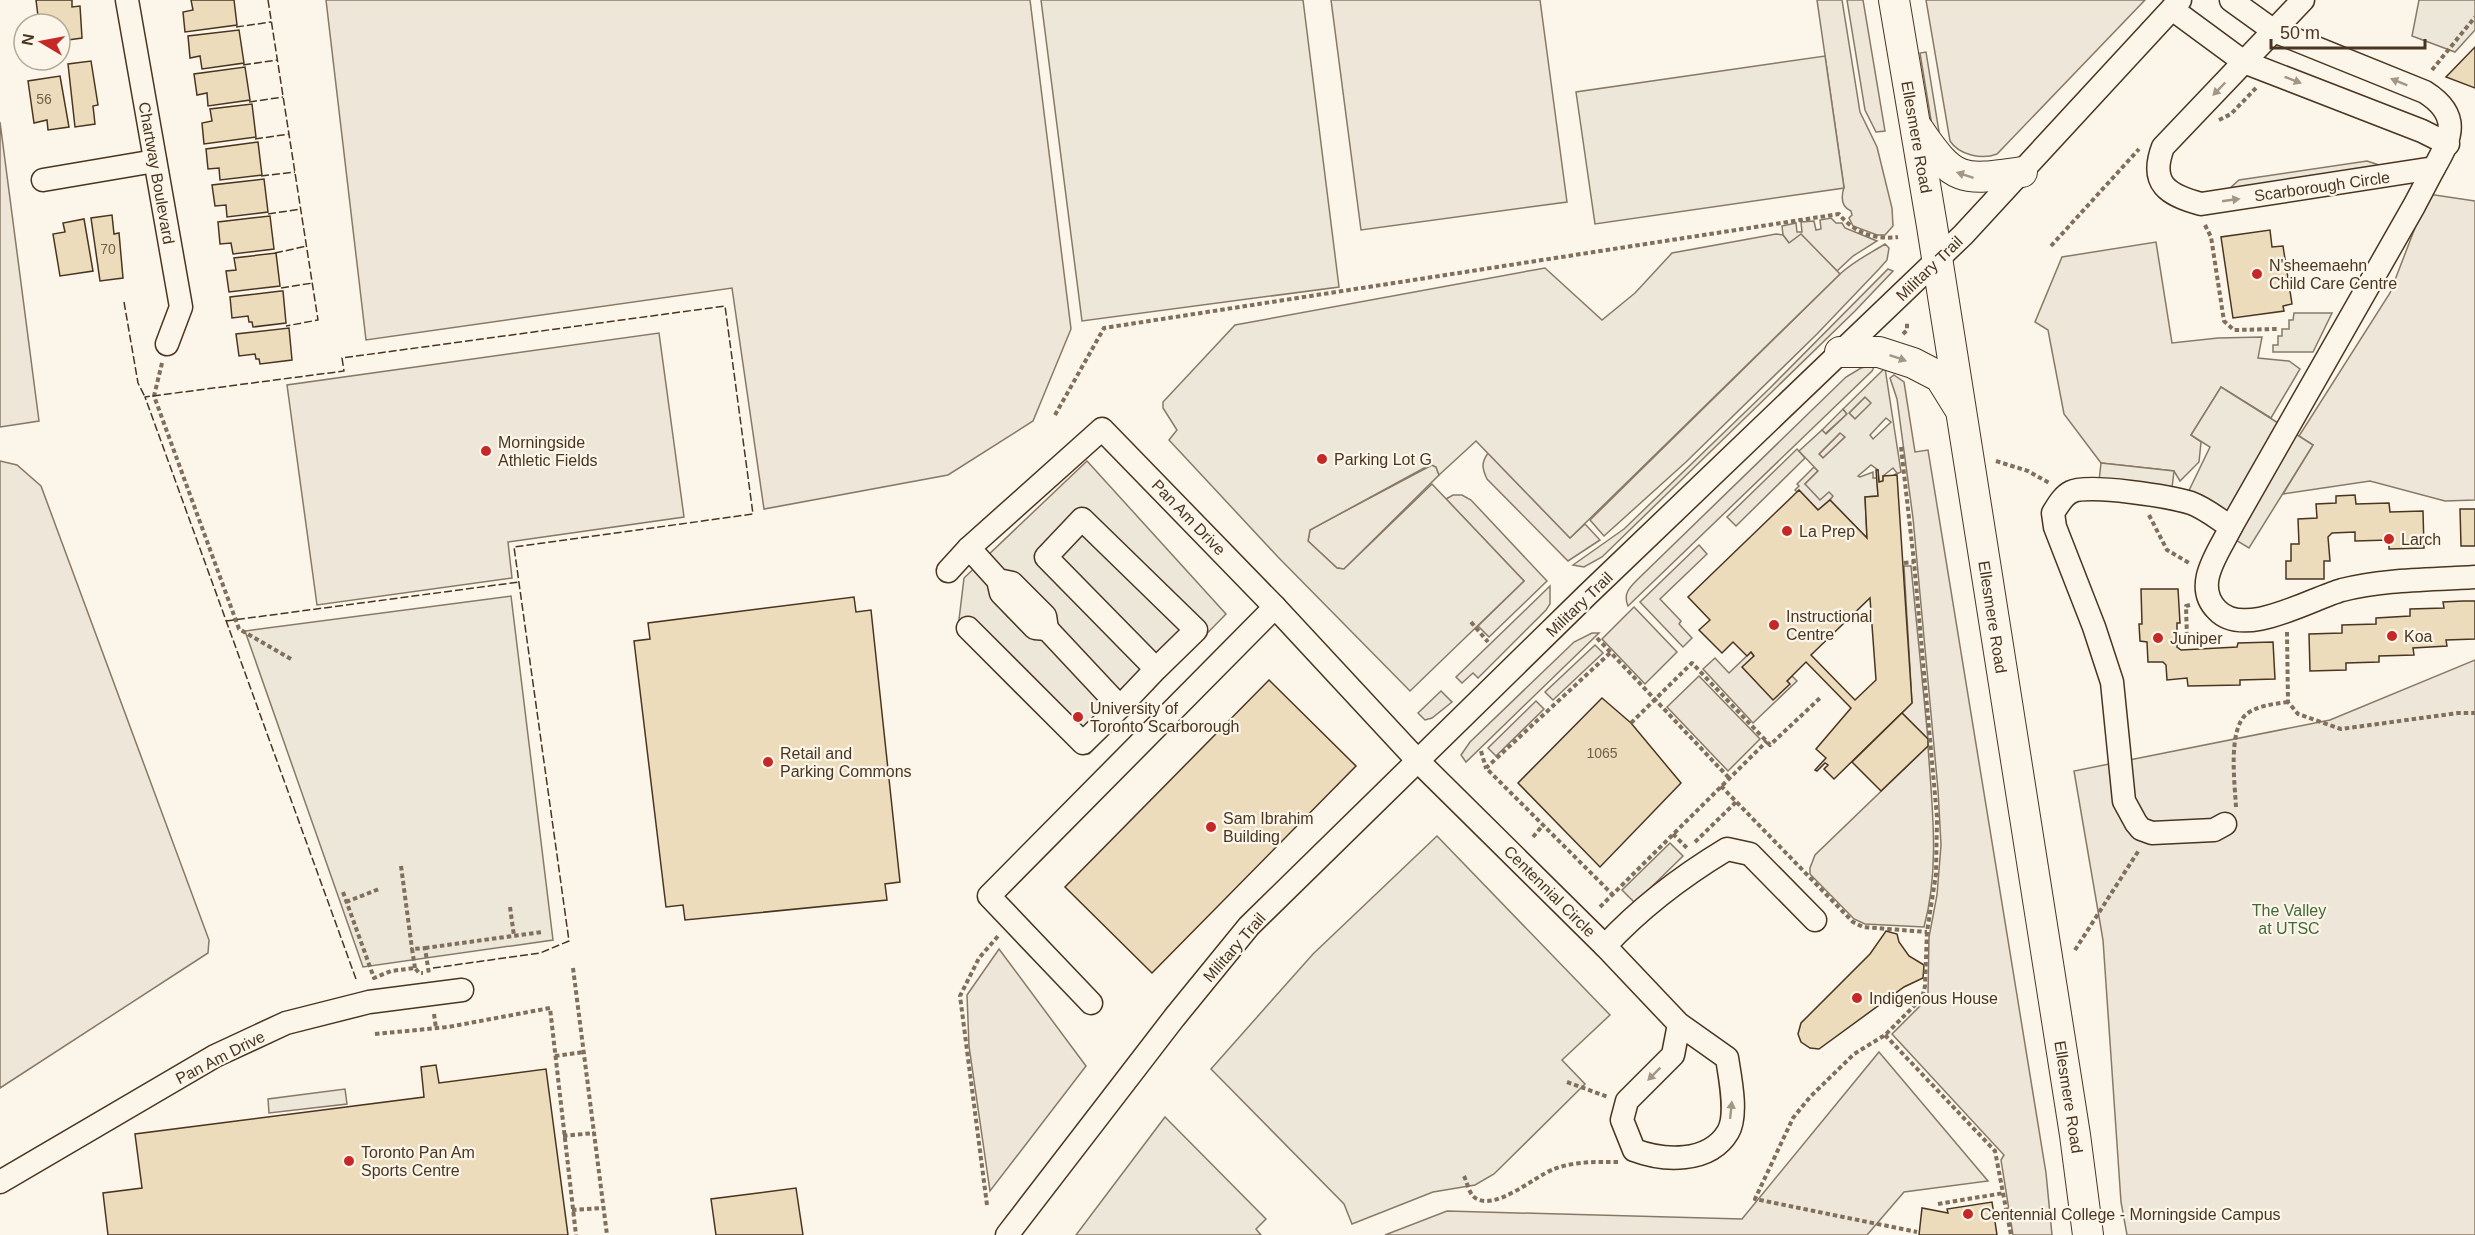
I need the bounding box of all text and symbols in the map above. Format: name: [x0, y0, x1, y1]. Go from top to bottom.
north arrow: [12, 12, 72, 72]
scale bar: [2271, 12, 2426, 50]
text: 50 m: [2280, 23, 2320, 43]
text: N: [18, 32, 37, 47]
one-way arrow: [2285, 76, 2303, 86]
one-way arrow: [2389, 77, 2407, 87]
street label: Ellesmere Road: [1898, 80, 1935, 195]
one-way arrow: [2212, 81, 2226, 96]
house number: 56: [36, 91, 52, 107]
street label: Chartway Boulevard: [136, 101, 177, 246]
one-way arrow: [1956, 169, 1974, 179]
street label: Scarborough Circle: [2253, 169, 2391, 204]
one-way arrow: [2222, 195, 2241, 204]
street label: Military Trail: [1893, 233, 1966, 304]
house number: 70: [100, 241, 116, 257]
place label: N'sheemaehn Child Care Centre: [2269, 257, 2397, 292]
marker: N'sheemaehn Child Care Centre: [2250, 267, 2264, 281]
one-way arrow: [1889, 353, 1907, 363]
place label: Morningside Athletic Fields: [498, 434, 598, 469]
marker: Morningside Athletic Fields: [479, 444, 493, 458]
place label: Parking Lot G: [1334, 451, 1432, 468]
marker: Parking Lot G: [1315, 452, 1329, 466]
street label: Pan Am Drive: [1149, 476, 1229, 559]
place label: La Prep: [1799, 523, 1855, 540]
marker: La Prep: [1780, 524, 1794, 538]
place label: Larch: [2401, 531, 2441, 548]
marker: Larch: [2382, 532, 2396, 546]
street label: Ellesmere Road: [1975, 560, 2010, 675]
street label: Military Trail: [1543, 569, 1616, 640]
place label: Instructional Centre: [1786, 608, 1872, 643]
marker: Instructional Centre: [1767, 618, 1781, 632]
place label: Koa: [2404, 628, 2433, 645]
marker: Koa: [2385, 629, 2399, 643]
place label: Juniper: [2170, 630, 2223, 647]
marker: Juniper: [2151, 631, 2165, 645]
place label: University of Toronto Scarborough: [1090, 700, 1239, 735]
marker: University of Toronto Scarborough: [1071, 710, 1085, 724]
place label: Retail and Parking Commons: [780, 745, 912, 780]
house number: 1065: [1586, 745, 1618, 761]
marker: Retail and Parking Commons: [761, 755, 775, 769]
place label: Sam Ibrahim Building: [1223, 810, 1314, 845]
marker: Sam Ibrahim Building: [1204, 820, 1218, 834]
street label: Centennial Circle: [1501, 842, 1599, 941]
park label: The Valley at UTSC: [2252, 902, 2326, 937]
street label: Military Trail: [1200, 910, 1269, 985]
place label: Indigenous House: [1869, 990, 1998, 1007]
marker: Indigenous House: [1850, 991, 1864, 1005]
street label: Pan Am Drive: [173, 1028, 268, 1087]
street label: Ellesmere Road: [2051, 1040, 2086, 1155]
one-way arrow: [1647, 1067, 1661, 1081]
one-way arrow: [1727, 1100, 1736, 1119]
place label: Toronto Pan Am Sports Centre: [361, 1144, 475, 1179]
marker: Toronto Pan Am Sports Centre: [342, 1154, 356, 1168]
place label: Centennial College - Morningside Campus: [1980, 1206, 2281, 1223]
marker: Centennial College - Morningside Campus: [1961, 1207, 1975, 1221]

